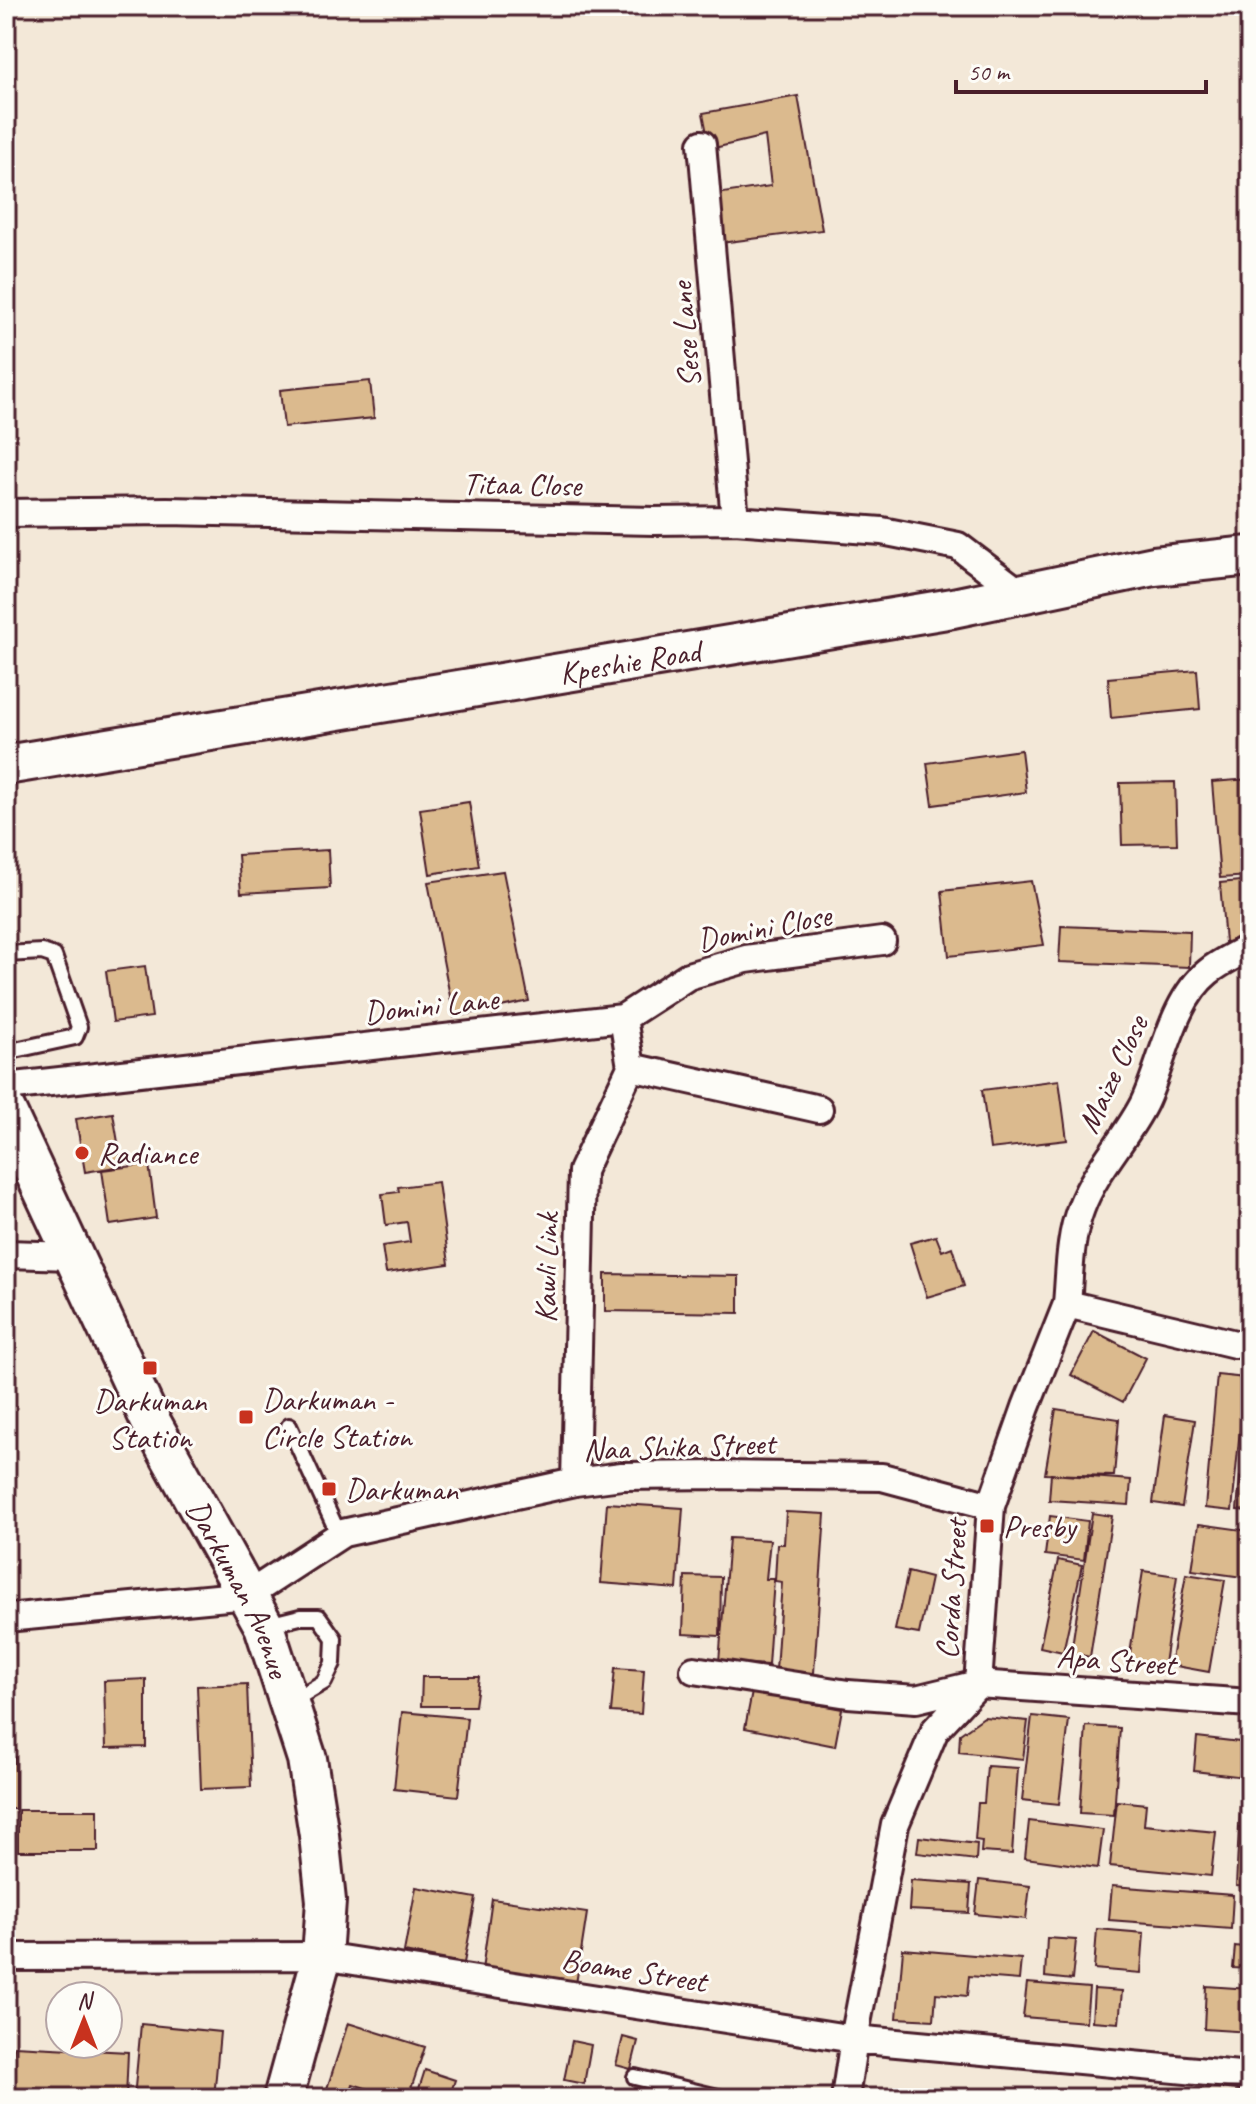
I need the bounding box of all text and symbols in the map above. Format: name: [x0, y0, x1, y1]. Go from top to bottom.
scale bar: [956, 44, 1206, 94]
text: 50 m: [968, 57, 1011, 87]
street label: Sese Lane: [660, 278, 711, 390]
street label: Titaa Close: [462, 463, 584, 506]
street label: Kpeshie Road: [556, 630, 707, 694]
street label: Domini Close: [694, 894, 837, 961]
street label: Domini Lane: [362, 978, 503, 1033]
street label: Maize Close: [1068, 1007, 1158, 1139]
place label: Radiance: [98, 1133, 200, 1174]
marker: Radiance: [73, 1144, 91, 1162]
street label: Kawli Link: [525, 1210, 568, 1323]
marker: Darkuman Station: [141, 1359, 159, 1377]
place label: Darkuman - Circle Station: [262, 1379, 413, 1457]
place label: Darkuman Station: [94, 1380, 208, 1458]
marker: Darkuman - Circle Station: [237, 1408, 255, 1426]
street label: Naa Shika Street: [582, 1423, 779, 1470]
place label: Darkuman: [345, 1469, 460, 1510]
marker: Darkuman: [320, 1480, 338, 1498]
street label: Darkuman Avenue: [177, 1492, 300, 1685]
place label: Presby: [1003, 1506, 1079, 1547]
street label: Corda Street: [926, 1514, 977, 1660]
marker: Presby: [978, 1517, 996, 1535]
street label: Apa Street: [1055, 1636, 1180, 1685]
street label: Boame Street: [559, 1939, 713, 2003]
north arrow: [44, 1980, 124, 2060]
text: N: [77, 1987, 94, 2015]

